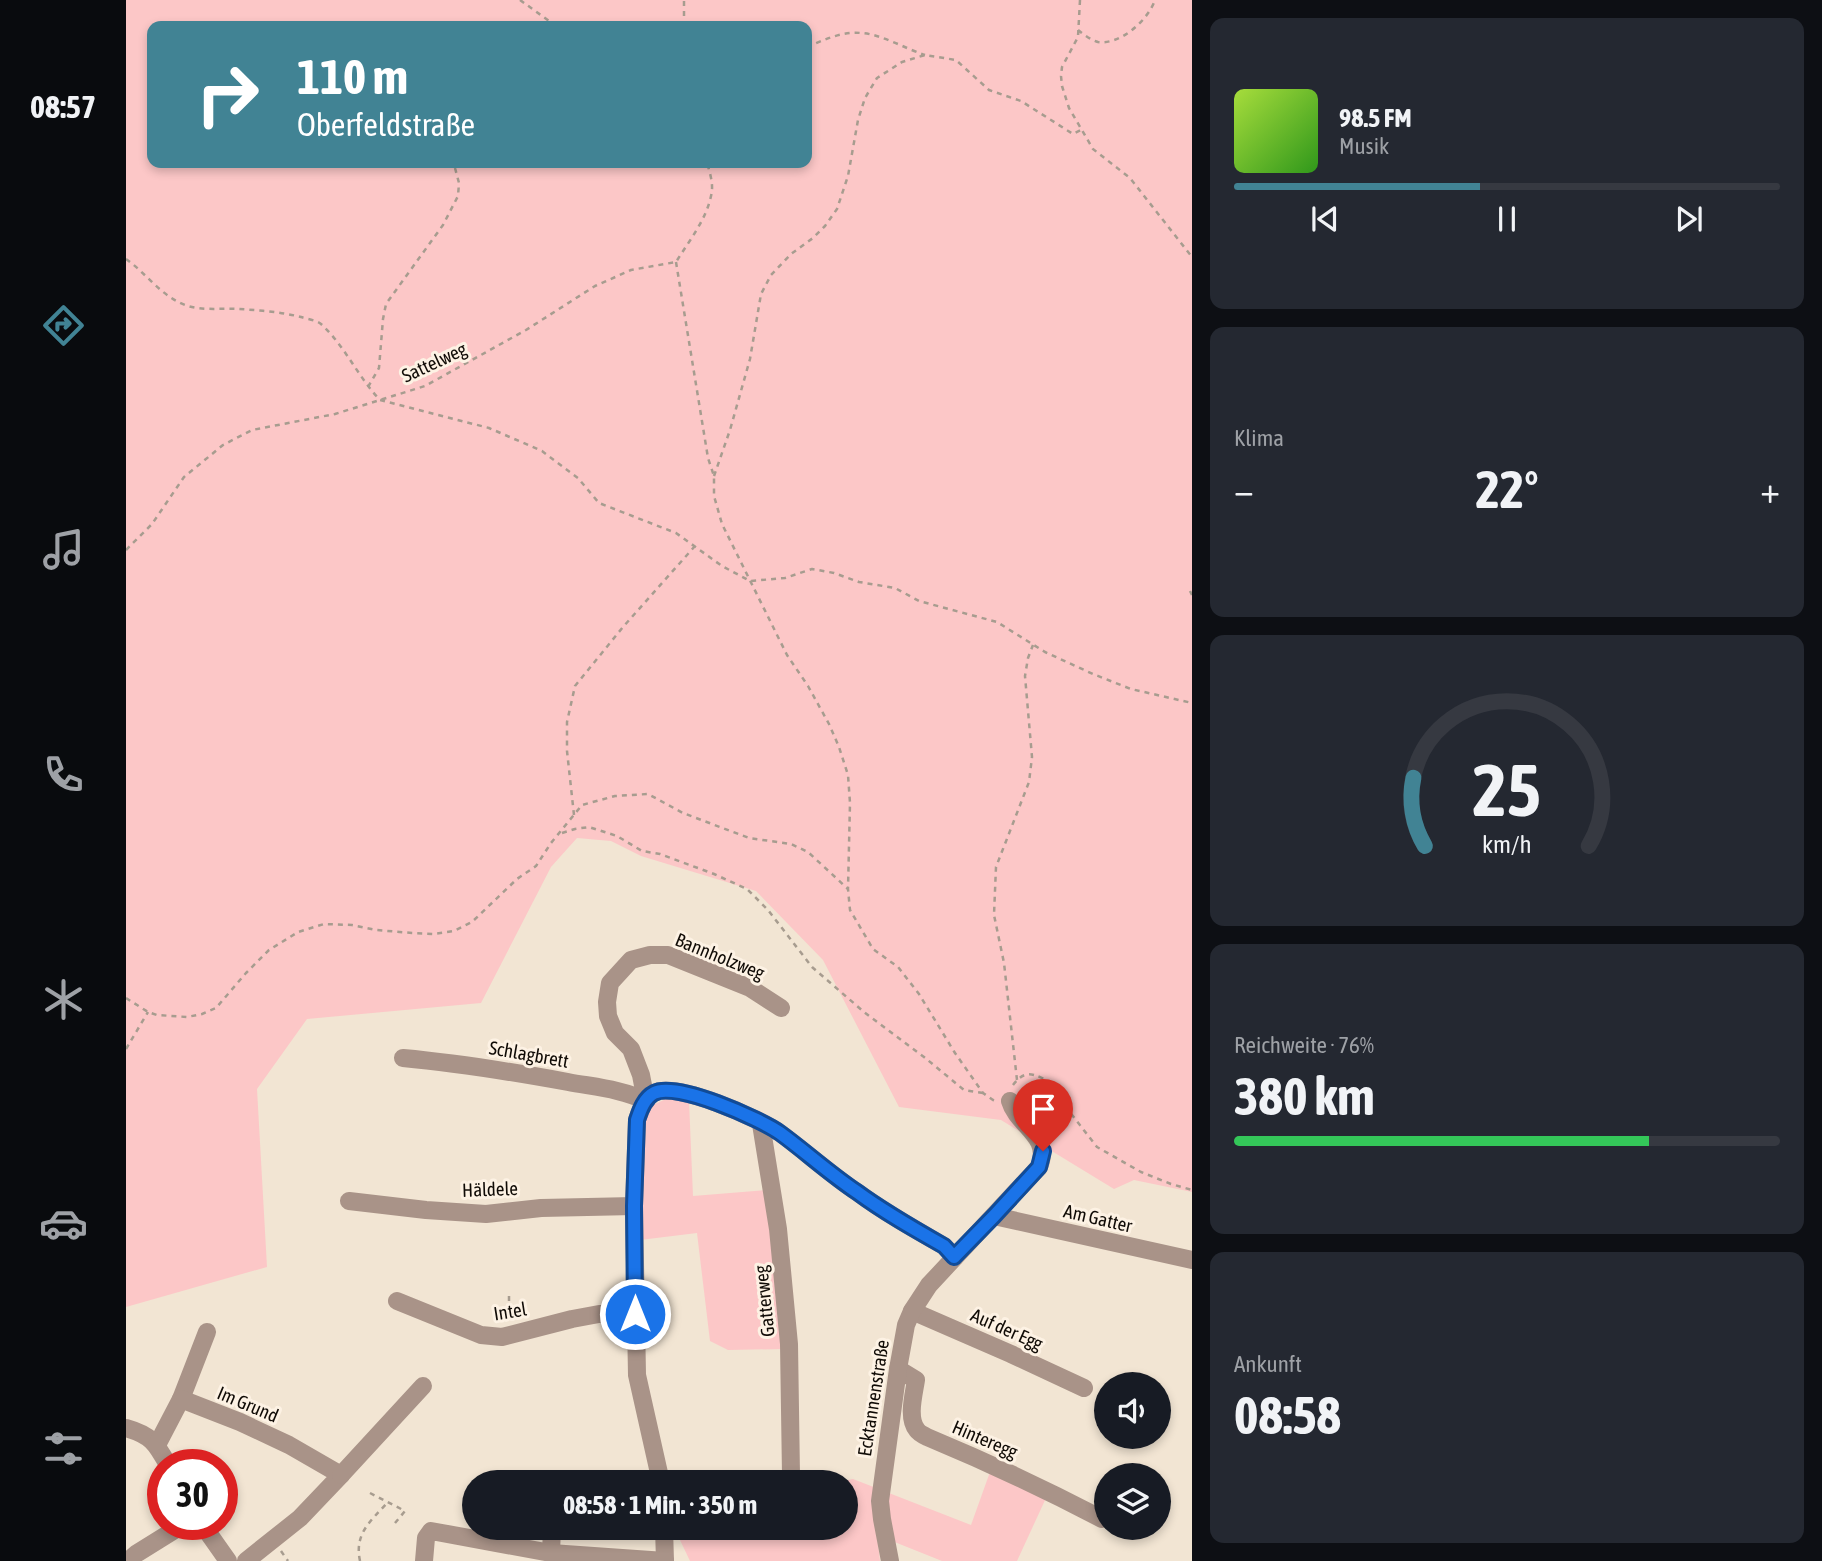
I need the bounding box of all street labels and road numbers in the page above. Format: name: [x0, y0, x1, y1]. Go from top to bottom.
street label: Sattelweg: [398, 337, 471, 387]
street label: Bannholzweg: [672, 928, 769, 984]
street label: Schlagbrett: [487, 1036, 571, 1072]
street label: Häldele: [462, 1177, 518, 1201]
street label: Am Gatter: [1062, 1199, 1135, 1237]
street label: Gatterweg: [749, 1263, 779, 1338]
street label: Intel: [492, 1298, 528, 1324]
street label: Auf der Egg: [968, 1303, 1047, 1355]
street label: Ecktannenstraße: [853, 1338, 893, 1458]
street label: Im Grund: [214, 1381, 282, 1427]
street label: Hinteregg: [949, 1415, 1022, 1463]

